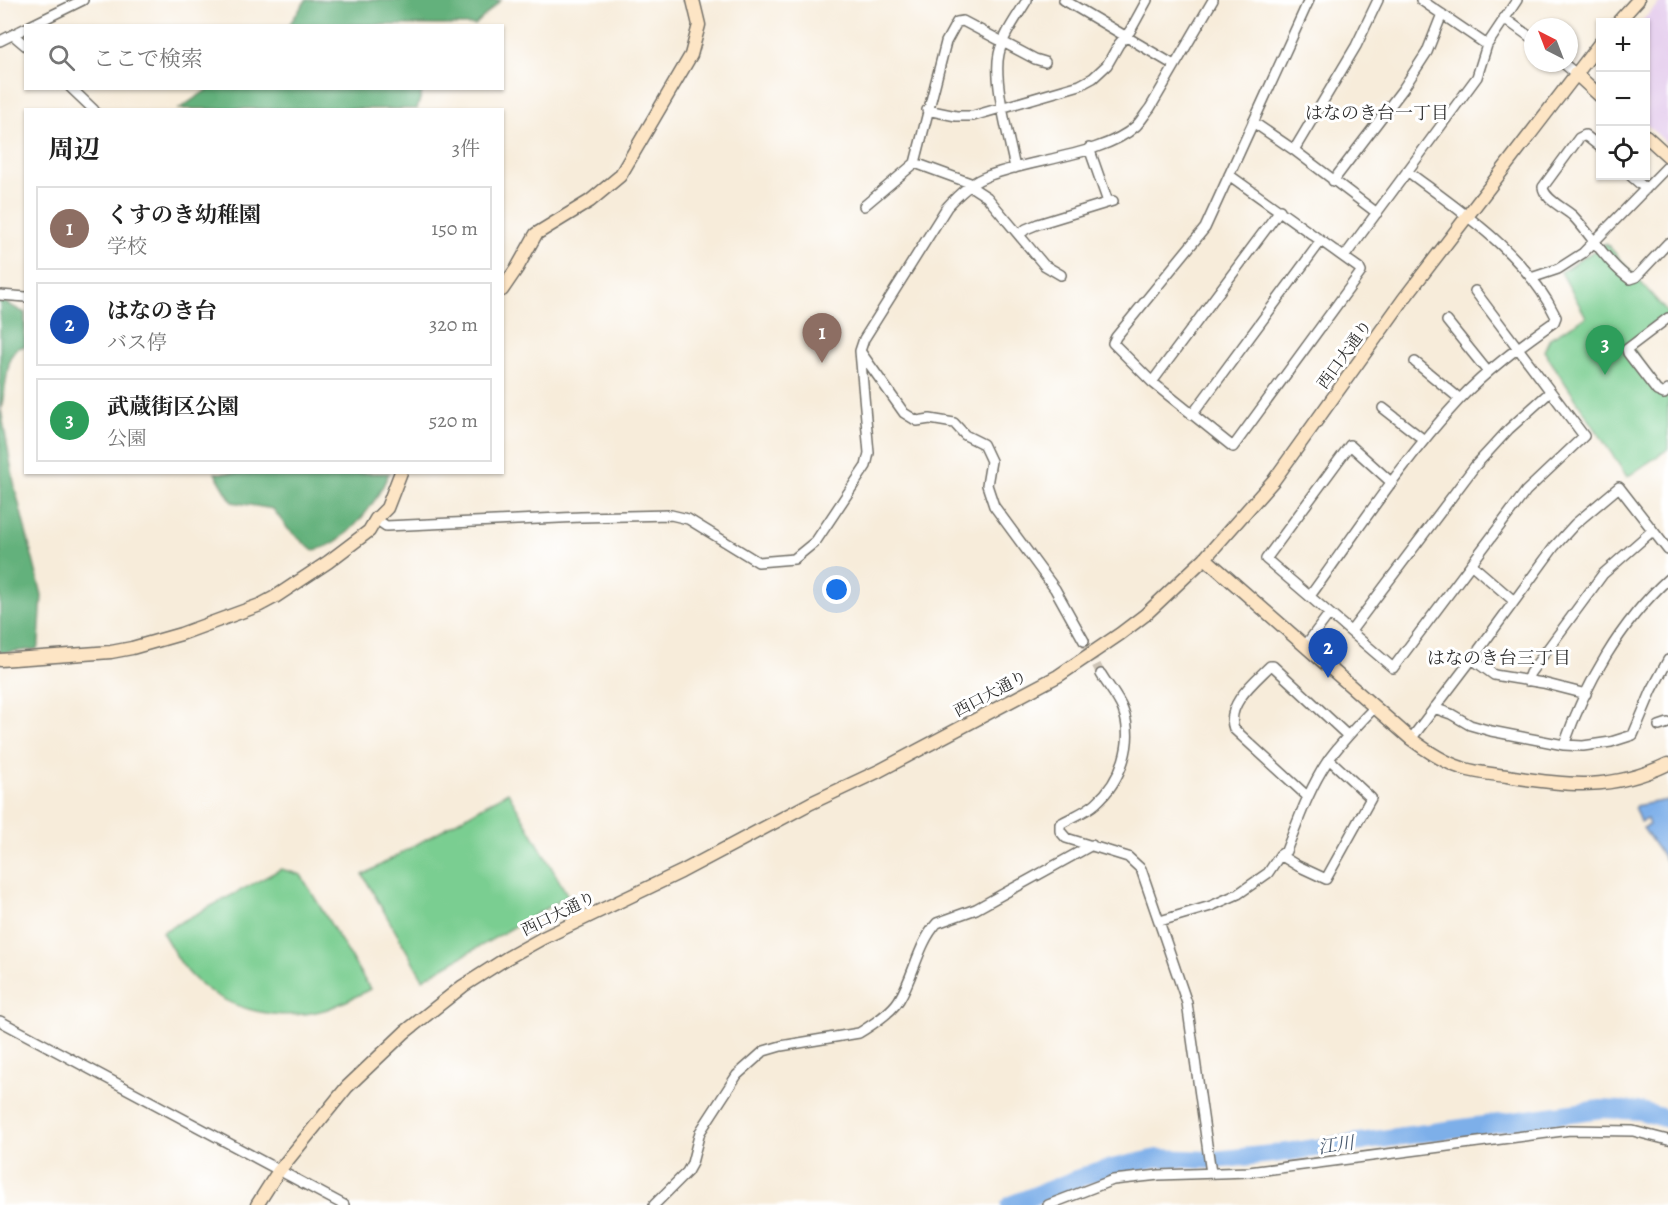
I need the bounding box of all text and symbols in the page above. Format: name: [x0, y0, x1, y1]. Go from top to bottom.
north arrow: [1524, 18, 1578, 72]
map controls: [1596, 18, 1650, 180]
button: +: [1596, 18, 1650, 72]
search box: [24, 24, 504, 90]
icon: search: [45, 41, 78, 74]
text: ここで検索: [93, 44, 203, 74]
button: −: [1596, 72, 1650, 126]
district label: はなのき台一丁目: [1305, 101, 1449, 125]
button: locate: [1596, 126, 1650, 180]
text: 周辺: [48, 132, 100, 167]
text: 3件: [452, 135, 480, 162]
text: くすのき幼稚園: [107, 200, 261, 230]
text: 1: [66, 215, 73, 242]
text: 150 m: [431, 215, 478, 242]
text: 学校: [107, 233, 147, 260]
text: はなのき台: [107, 296, 217, 326]
text: 2: [65, 311, 74, 338]
text: 320 m: [429, 311, 478, 338]
pin: 1: [802, 314, 842, 363]
street label: 西口大通り: [1312, 316, 1377, 393]
pin: 3: [1586, 326, 1624, 375]
text: バス停: [107, 329, 167, 356]
text: 武蔵街区公園: [107, 392, 239, 422]
text: 3: [65, 407, 74, 434]
text: 520 m: [429, 407, 478, 434]
text: 公園: [107, 425, 147, 452]
your location: [822, 575, 851, 604]
pin: 2: [1308, 628, 1348, 678]
district label: はなのき台三丁目: [1427, 646, 1571, 670]
street label: 西口大通り: [950, 665, 1031, 722]
street label: 西口大通り: [518, 886, 599, 941]
water label: 江川: [1317, 1130, 1357, 1159]

